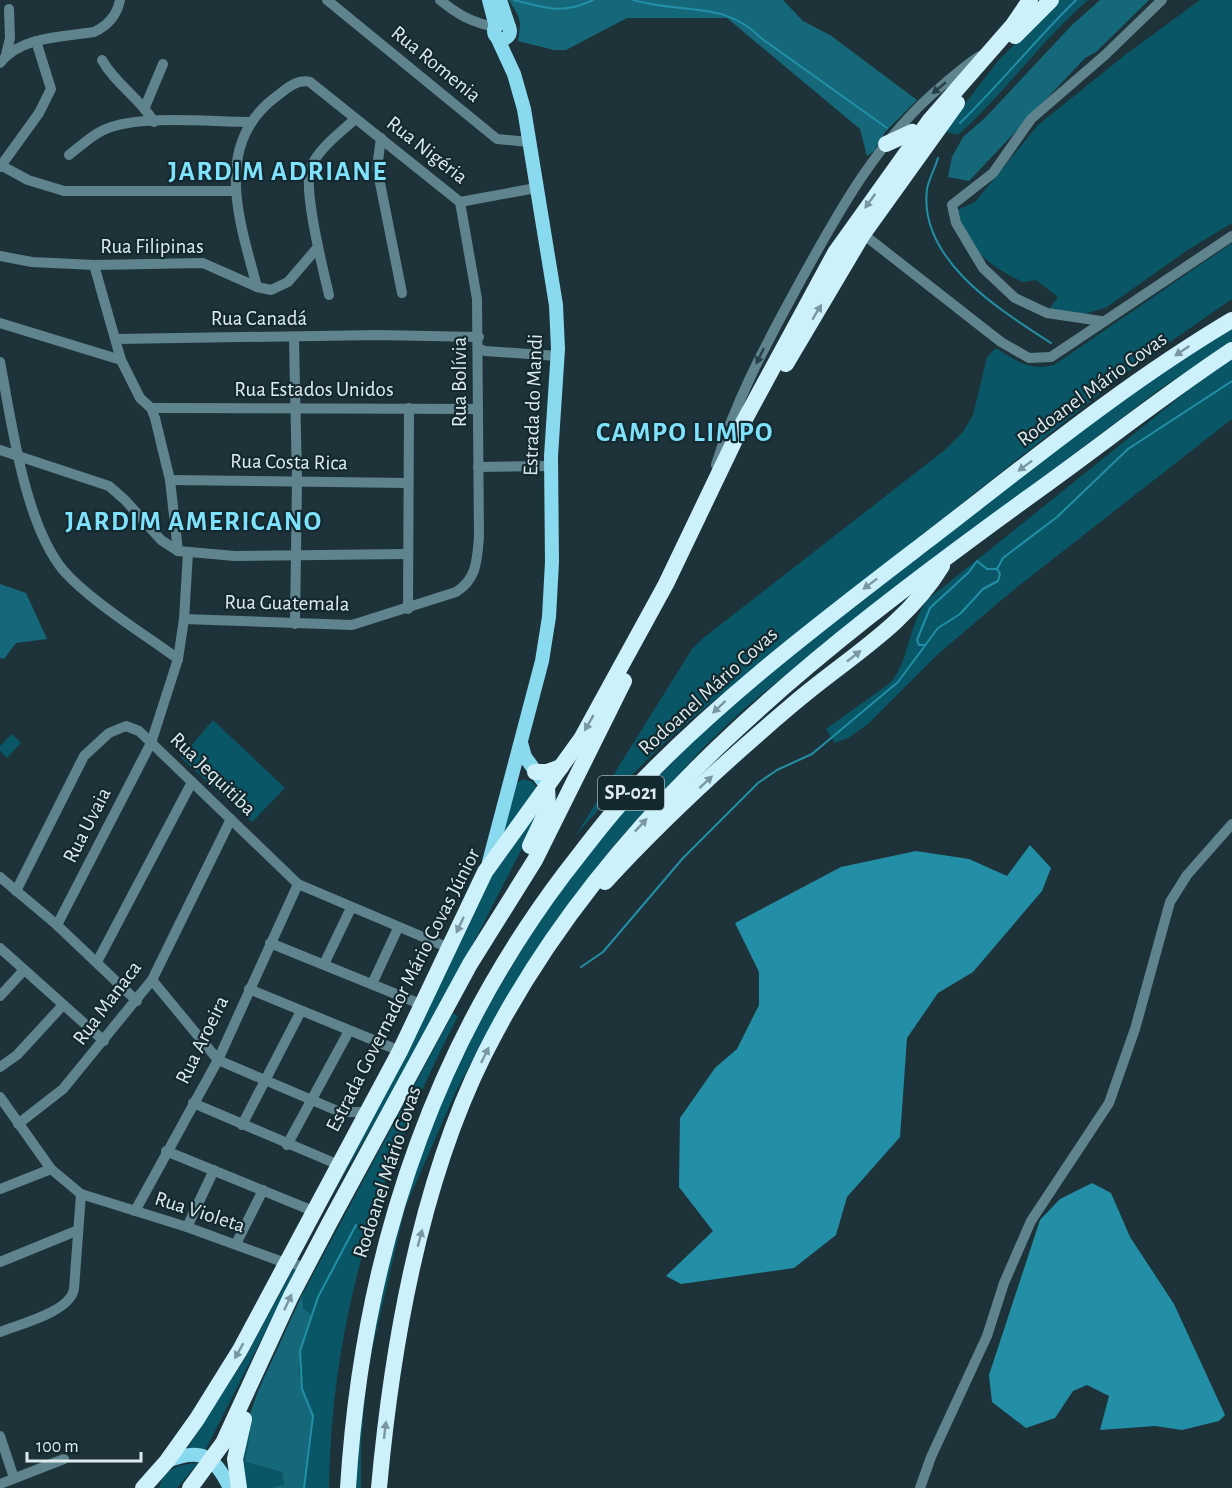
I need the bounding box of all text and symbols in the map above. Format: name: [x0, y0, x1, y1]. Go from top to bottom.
street label: Rua Romenia: [387, 22, 485, 106]
one-way arrow: [932, 81, 947, 94]
street label: Rua Nigéria: [383, 112, 472, 188]
district label: JARDIM ADRIANE: [168, 158, 388, 185]
one-way arrow: [865, 193, 877, 208]
street label: Rua Filipinas: [100, 236, 204, 257]
one-way arrow: [812, 303, 822, 320]
street label: Rua Canadá: [211, 308, 308, 329]
street label: Rodoanel Mário Covas: [1013, 328, 1171, 450]
street label: Estrada do Mandi: [520, 334, 546, 476]
street label: Rua Bolívia: [449, 337, 470, 427]
one-way arrow: [1175, 345, 1191, 357]
one-way arrow: [755, 347, 764, 364]
street label: Rua Estados Unidos: [234, 379, 394, 400]
district label: CAMPO LIMPO: [596, 419, 774, 446]
street label: Rua Costa Rica: [230, 450, 348, 474]
one-way arrow: [1018, 460, 1033, 472]
district label: JARDIM AMERICANO: [65, 508, 323, 535]
one-way arrow: [863, 578, 878, 590]
street label: Rua Guatemala: [224, 591, 350, 615]
street label: Rodoanel Mário Covas: [634, 623, 782, 759]
one-way arrow: [846, 650, 862, 662]
one-way arrow: [711, 700, 726, 714]
one-way arrow: [583, 715, 594, 731]
street label: Rua Jequitiba: [166, 728, 260, 820]
road number: SP-021: [598, 776, 664, 810]
one-way arrow: [698, 776, 713, 789]
street label: Rua Uvaia: [59, 784, 115, 866]
one-way arrow: [634, 818, 647, 833]
street label: Estrada Governador Mário Covas Júnior: [322, 845, 484, 1135]
one-way arrow: [455, 917, 464, 934]
street label: Rua Manaca: [69, 957, 145, 1049]
street label: Rua Aroeira: [172, 992, 232, 1087]
one-way arrow: [480, 1046, 490, 1063]
street label: Rodoanel Mário Covas: [349, 1084, 425, 1260]
street label: Rua Violeta: [152, 1188, 248, 1237]
one-way arrow: [416, 1229, 426, 1248]
one-way arrow: [284, 1294, 293, 1311]
one-way arrow: [234, 1343, 244, 1360]
one-way arrow: [380, 1420, 389, 1439]
scale bar: [27, 1425, 141, 1463]
text: 100 m: [36, 1438, 79, 1456]

